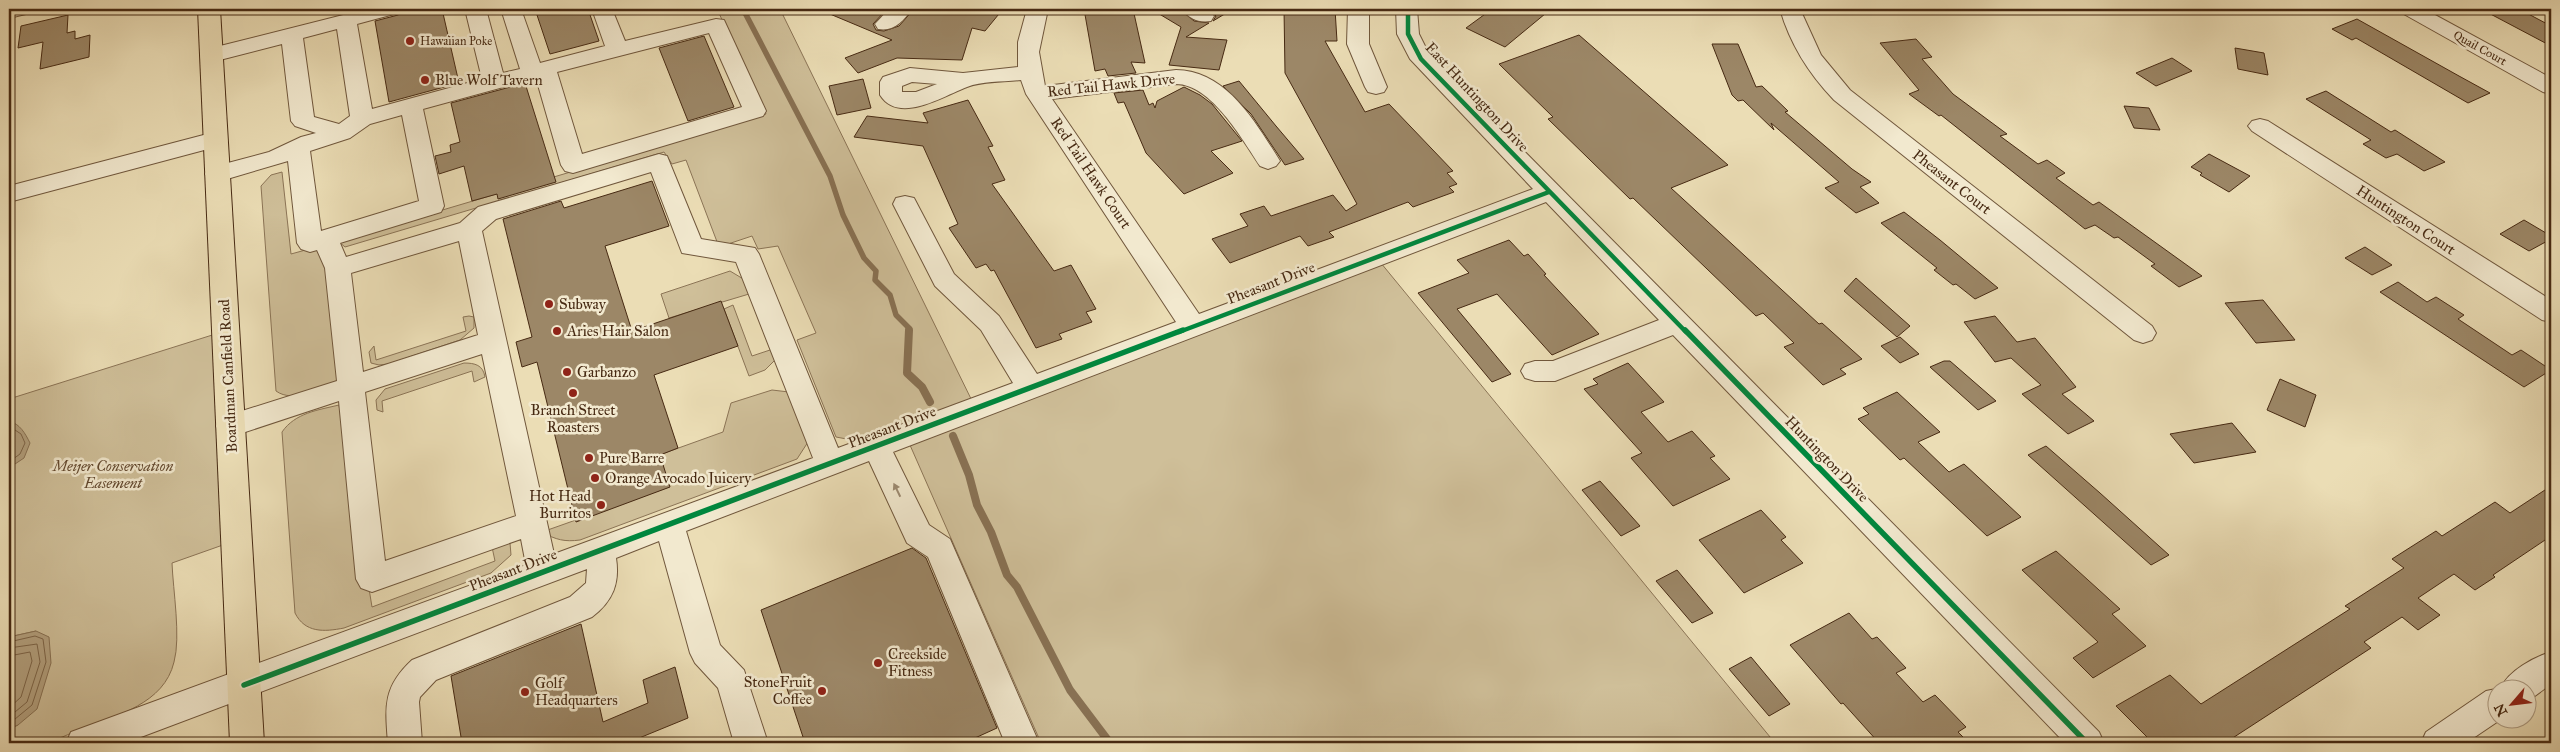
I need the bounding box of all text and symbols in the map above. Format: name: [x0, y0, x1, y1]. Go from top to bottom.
street label: Quail Court: [2451, 28, 2510, 69]
place label: Hawaiian Poke: [420, 34, 492, 48]
marker: Hawaiian Poke: [404, 35, 416, 47]
street label: East Huntington Drive: [1421, 38, 1533, 156]
street label: Red Tail Hawk Drive: [1046, 69, 1176, 101]
place label: Blue Wolf Tavern: [435, 71, 543, 89]
marker: Blue Wolf Tavern: [419, 74, 431, 86]
street label: Red Tail Hawk Court: [1047, 114, 1135, 233]
street label: Pheasant Court: [1909, 146, 1995, 219]
street label: Huntington Court: [2353, 181, 2460, 259]
street label: Pheasant Drive: [1225, 258, 1317, 308]
place label: Subway: [559, 295, 607, 313]
street label: Boardman Canfield Road: [215, 298, 241, 453]
marker: Subway: [543, 298, 555, 310]
place label: Aries Hair Salon: [566, 322, 669, 340]
marker: Aries Hair Salon: [551, 325, 563, 337]
place label: Garbanzo: [577, 363, 637, 381]
marker: Garbanzo: [561, 366, 573, 378]
marker: Branch Street Roasters: [567, 387, 579, 399]
place label: Branch Street Roasters: [530, 401, 616, 436]
street label: Pheasant Drive: [846, 402, 938, 452]
street label: Huntington Drive: [1781, 412, 1873, 506]
place label: Pure Barre: [599, 449, 664, 467]
marker: Pure Barre: [583, 452, 595, 464]
park label: Meijer Conservation Easement: [51, 457, 173, 492]
place label: Orange Avocado Juicery: [605, 469, 752, 488]
marker: Orange Avocado Juicery: [589, 472, 601, 484]
one-way arrow: [893, 483, 901, 497]
place label: Hot Head Burritos: [529, 487, 591, 522]
marker: Hot Head Burritos: [595, 499, 607, 511]
street label: Pheasant Drive: [467, 545, 559, 595]
place label: Creekside Fitness: [888, 645, 946, 680]
marker: Creekside Fitness: [872, 657, 884, 669]
place label: StoneFruit Coffee: [744, 673, 813, 708]
place label: Golf Headquarters: [535, 674, 618, 710]
north arrow: [2488, 680, 2538, 730]
marker: StoneFruit Coffee: [816, 685, 828, 697]
marker: Golf Headquarters: [519, 686, 531, 698]
text: N: [2491, 701, 2511, 719]

